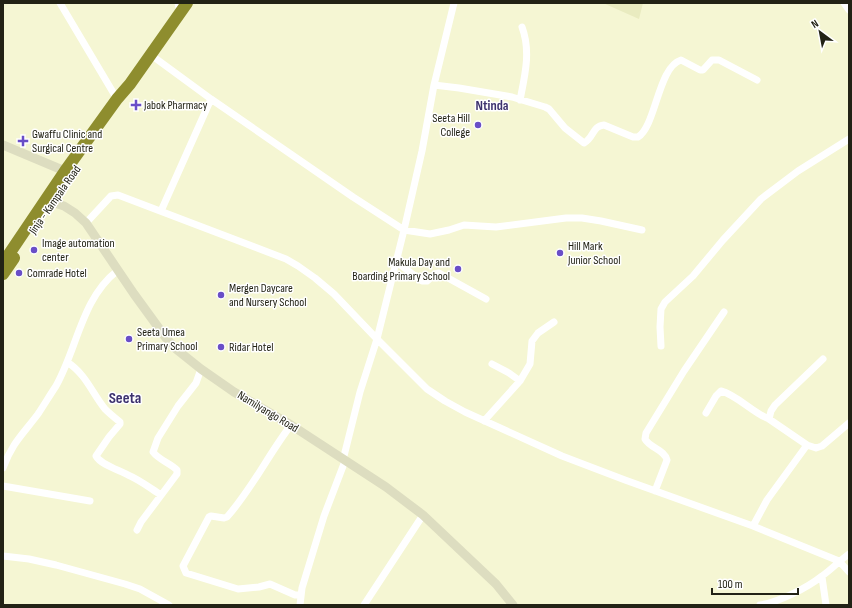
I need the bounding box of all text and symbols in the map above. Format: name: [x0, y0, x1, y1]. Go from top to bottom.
north arrow: [800, 12, 840, 52]
text: N: [809, 17, 821, 31]
district label: Ntinda: [476, 97, 509, 114]
place label: Jabok Pharmacy: [143, 98, 208, 113]
marker: Jabok Pharmacy: [131, 100, 141, 110]
place label: Seeta Hill College: [432, 111, 470, 140]
marker: Seeta Hill College: [473, 120, 483, 130]
place label: Gwaffu Clinic and Surgical Centre: [32, 127, 102, 156]
marker: Gwaffu Clinic and Surgical Centre: [17, 135, 29, 147]
street label: Jinja - Kampala Road: [25, 163, 84, 238]
place label: Image automation center: [42, 236, 115, 265]
place label: Hill Mark Junior School: [567, 239, 620, 268]
marker: Image automation center: [29, 245, 39, 255]
marker: Hill Mark Junior School: [555, 248, 565, 258]
place label: Makula Day and Boarding Primary School: [352, 255, 450, 284]
marker: Makula Day and Boarding Primary School: [453, 264, 463, 274]
place label: Comrade Hotel: [27, 266, 87, 281]
marker: Comrade Hotel: [14, 268, 24, 278]
place label: Mergen Daycare and Nursery School: [229, 281, 307, 310]
marker: Mergen Daycare and Nursery School: [216, 290, 226, 300]
place label: Seeta Umea Primary School: [137, 325, 197, 354]
marker: Seeta Umea Primary School: [124, 334, 134, 344]
place label: Ridar Hotel: [229, 340, 273, 355]
marker: Ridar Hotel: [216, 342, 226, 352]
street label: Namilyango Road: [235, 388, 301, 436]
district label: Seeta: [109, 389, 141, 408]
scale bar: [712, 570, 798, 596]
text: 100 m: [718, 577, 743, 592]

